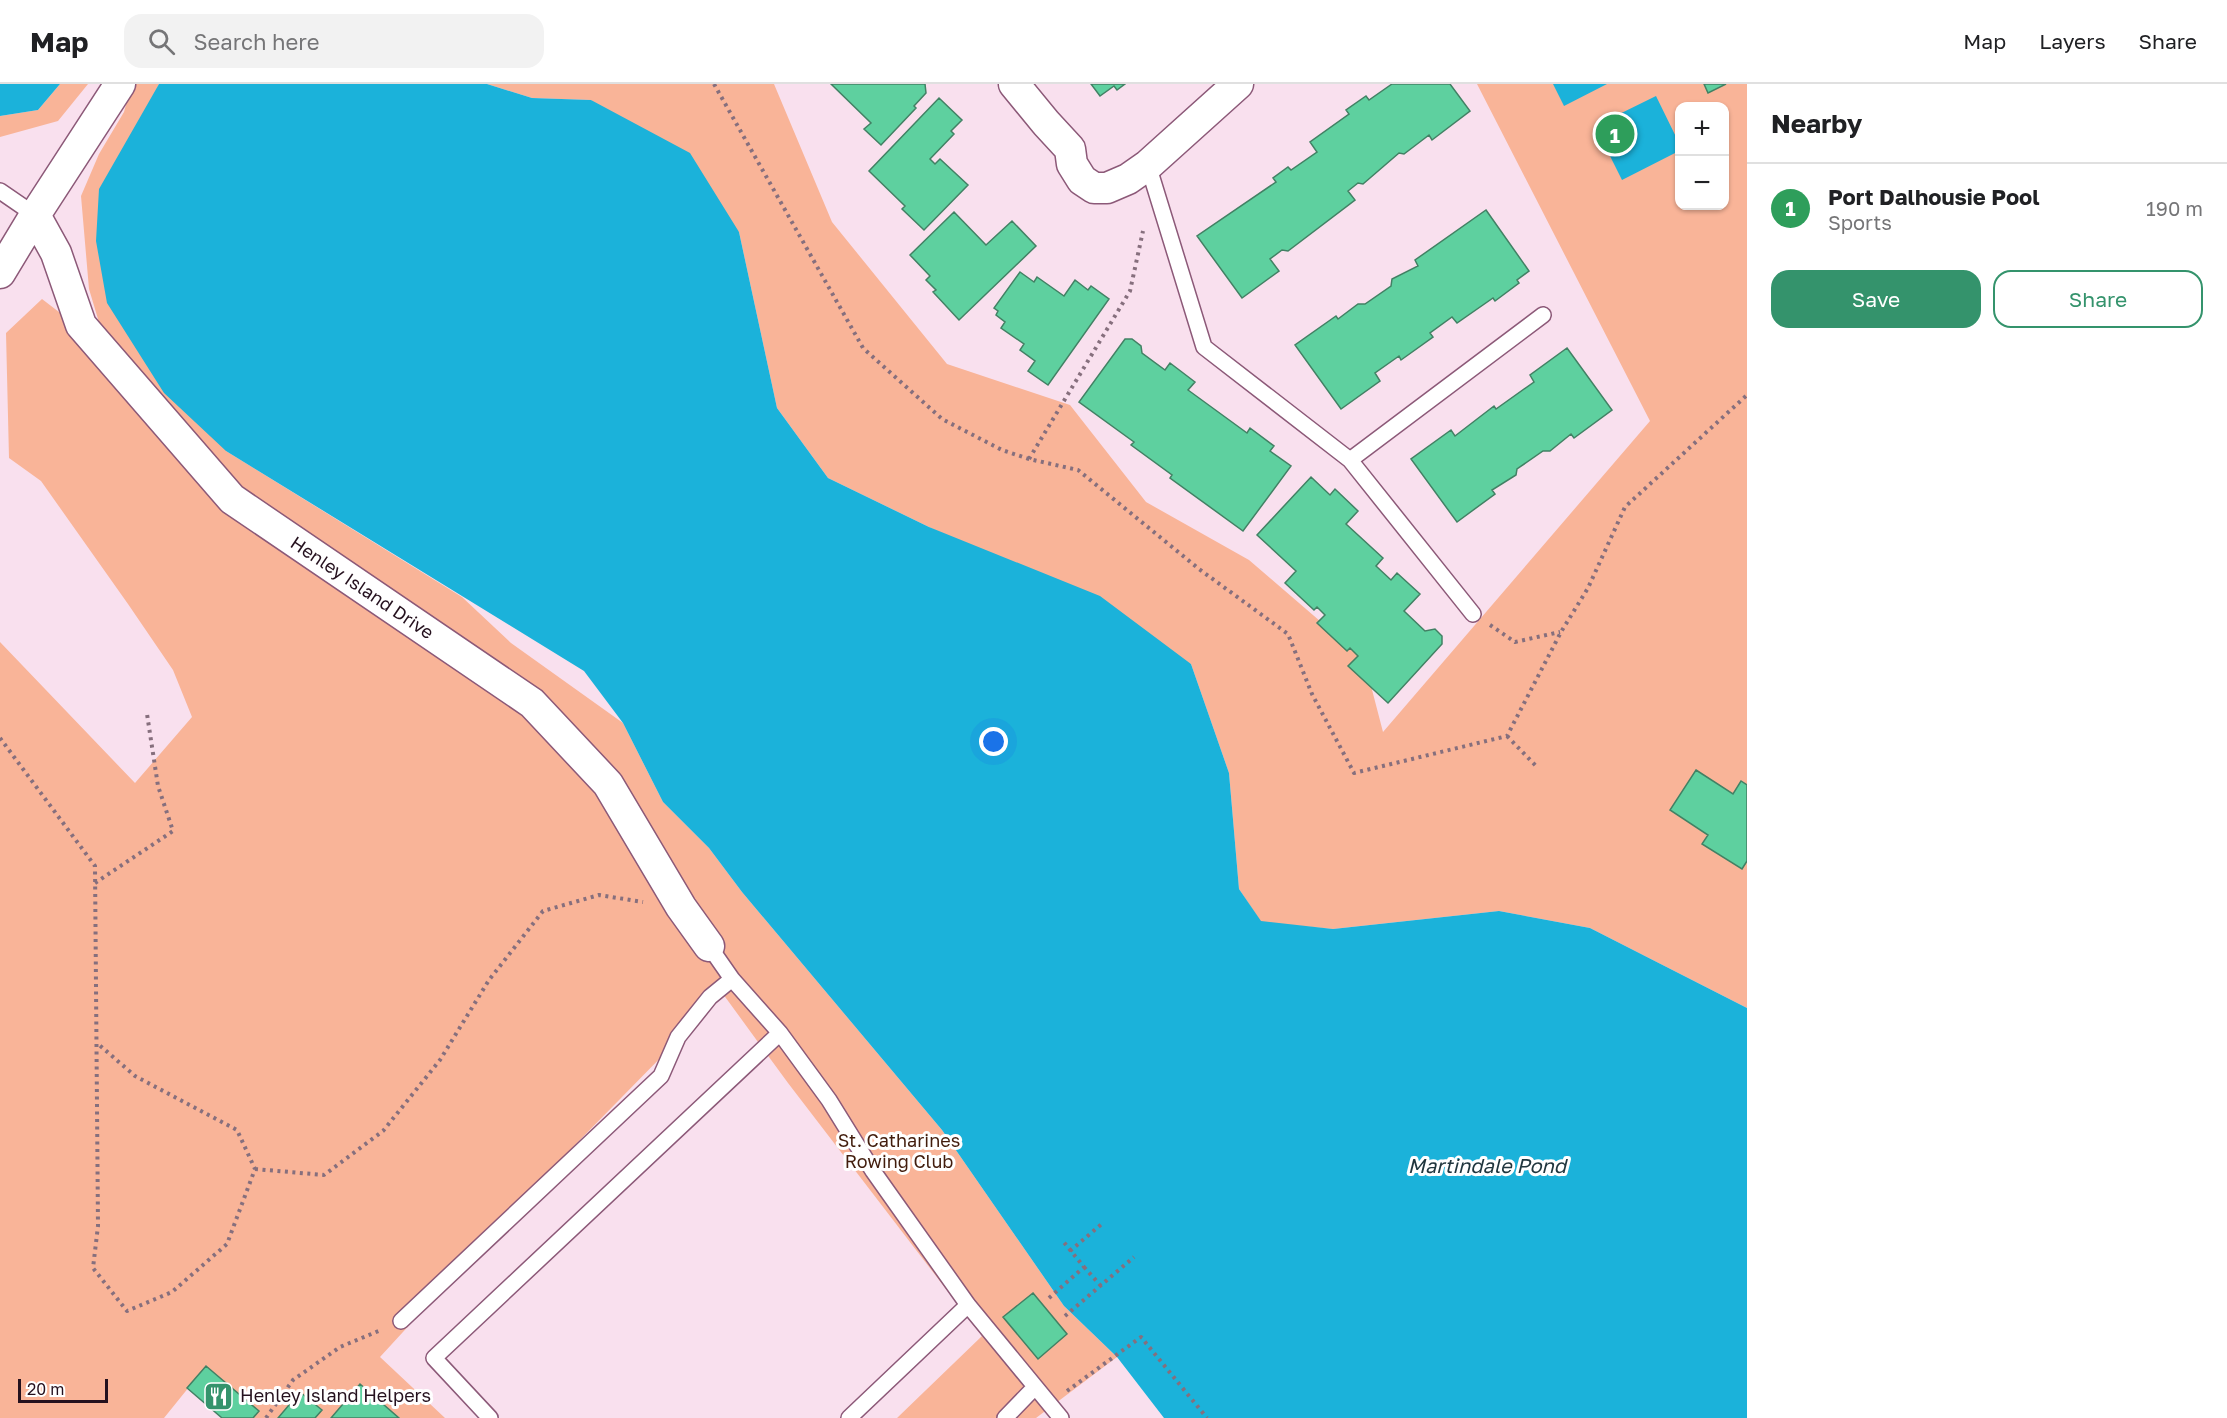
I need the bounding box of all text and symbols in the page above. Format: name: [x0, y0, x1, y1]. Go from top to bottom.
search box: [124, 14, 544, 68]
text: Map: [30, 25, 88, 58]
icon: search: [145, 25, 178, 58]
text: Search here: [193, 28, 319, 55]
text: Map: [1963, 28, 2006, 54]
text: Layers: [2039, 28, 2106, 54]
text: Share: [2139, 28, 2197, 54]
map controls: [1675, 102, 1729, 210]
button: +: [1675, 102, 1729, 156]
text: Nearby: [1771, 108, 1862, 139]
pin: 1: [1596, 112, 1634, 156]
button: −: [1675, 156, 1729, 210]
text: Port Dalhousie Pool: [1828, 183, 2040, 210]
text: 1: [1785, 196, 1796, 220]
text: 190 m: [2146, 196, 2203, 220]
text: Sports: [1828, 210, 1892, 234]
button: Save: [1771, 270, 1981, 328]
button: Share: [1993, 270, 2203, 328]
street label: Henley Island Drive: [287, 531, 438, 643]
your location: [979, 727, 1008, 756]
park label: St. Catharines Rowing Club: [838, 1129, 960, 1172]
water label: Martindale Pond: [1408, 1153, 1569, 1177]
scale bar: [18, 1376, 108, 1404]
text: 20 m: [27, 1379, 64, 1399]
restaurant icon: Henley Island Helpers: [203, 1380, 235, 1412]
place label: Henley Island Helpers: [240, 1384, 431, 1406]

